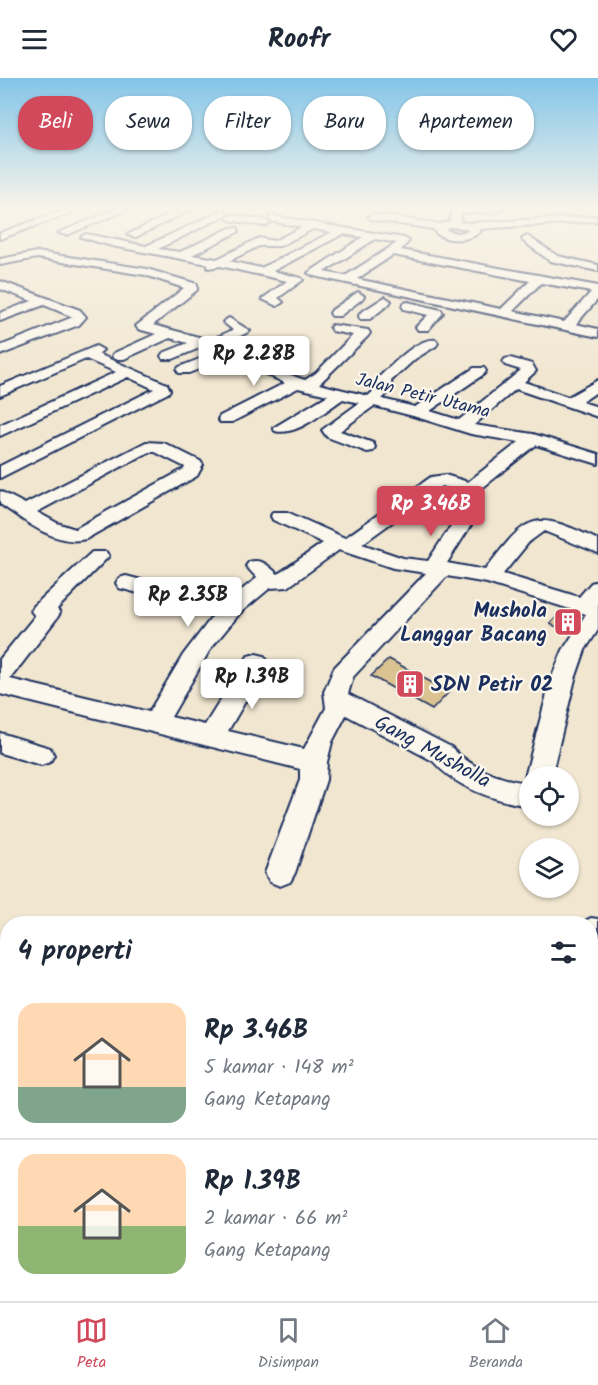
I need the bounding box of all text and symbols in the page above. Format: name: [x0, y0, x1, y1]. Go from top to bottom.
text: Roofr: [268, 18, 330, 61]
icon: menu: [18, 23, 51, 56]
icon: heart: [547, 23, 580, 56]
chip: Beli: [18, 96, 93, 150]
chip: Sewa: [105, 96, 192, 150]
chip: Filter: [204, 96, 291, 150]
chip: Baru: [303, 96, 386, 150]
chip: Apartemen: [398, 96, 534, 150]
pin: Rp 2.28B: [192, 336, 316, 387]
text: Rp 2.28B: [213, 339, 295, 371]
street label: Jalan Petir Utama: [352, 366, 493, 427]
pin: Rp 3.46B: [369, 486, 493, 537]
text: Rp 3.46B: [391, 489, 471, 521]
pin: Rp 2.35B: [126, 577, 250, 628]
text: Rp 2.35B: [148, 580, 228, 612]
place label: Mushola Langgar Bacang: [400, 595, 547, 652]
building icon: Mushola Langgar Bacang: [552, 606, 584, 638]
pin: Rp 1.39B: [190, 659, 314, 710]
text: Rp 1.39B: [215, 662, 289, 694]
building icon: SDN Petir 02: [394, 668, 426, 700]
place label: SDN Petir 02: [431, 669, 553, 702]
street label: Gang Musholla: [368, 707, 497, 798]
map controls: [519, 766, 579, 898]
button: locate: [519, 766, 579, 826]
button: layers: [519, 838, 579, 898]
text: 4 properti: [18, 931, 132, 973]
icon: filters: [547, 936, 580, 969]
text: Rp 3.46B: [204, 1010, 309, 1052]
icon: home: [66, 1027, 138, 1099]
text: 5 kamar · 148 m²: [204, 1052, 354, 1084]
text: Gang Ketapang: [204, 1084, 331, 1116]
text: Rp 1.39B: [204, 1161, 301, 1203]
icon: home: [66, 1178, 138, 1250]
text: 2 kamar · 66 m²: [204, 1203, 347, 1235]
text: Gang Ketapang: [204, 1235, 331, 1267]
tab: Peta: [75, 1314, 108, 1375]
tab: Disimpan: [258, 1314, 319, 1375]
tab: Beranda: [469, 1314, 523, 1375]

